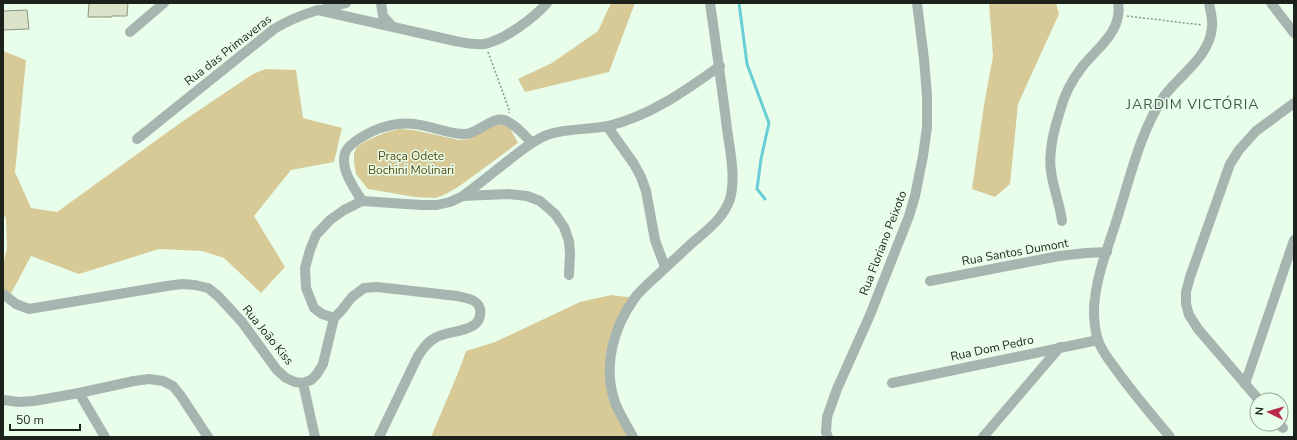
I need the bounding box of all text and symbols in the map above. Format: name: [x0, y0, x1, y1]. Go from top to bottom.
street label: Rua das Primaveras: [181, 11, 275, 89]
district label: JARDIM VICTÓRIA: [1126, 95, 1259, 114]
park label: Praça Odete Bochini Molinari: [368, 148, 454, 178]
street label: Rua Floriano Peixoto: [856, 188, 910, 298]
street label: Rua Santos Dumont: [960, 235, 1070, 269]
street label: Rua João Kiss: [239, 302, 297, 368]
street label: Rua Dom Pedro: [949, 331, 1035, 365]
north arrow: [1249, 392, 1289, 432]
scale bar: [10, 406, 80, 432]
text: N: [1252, 406, 1267, 416]
text: 50 m: [16, 412, 44, 428]

